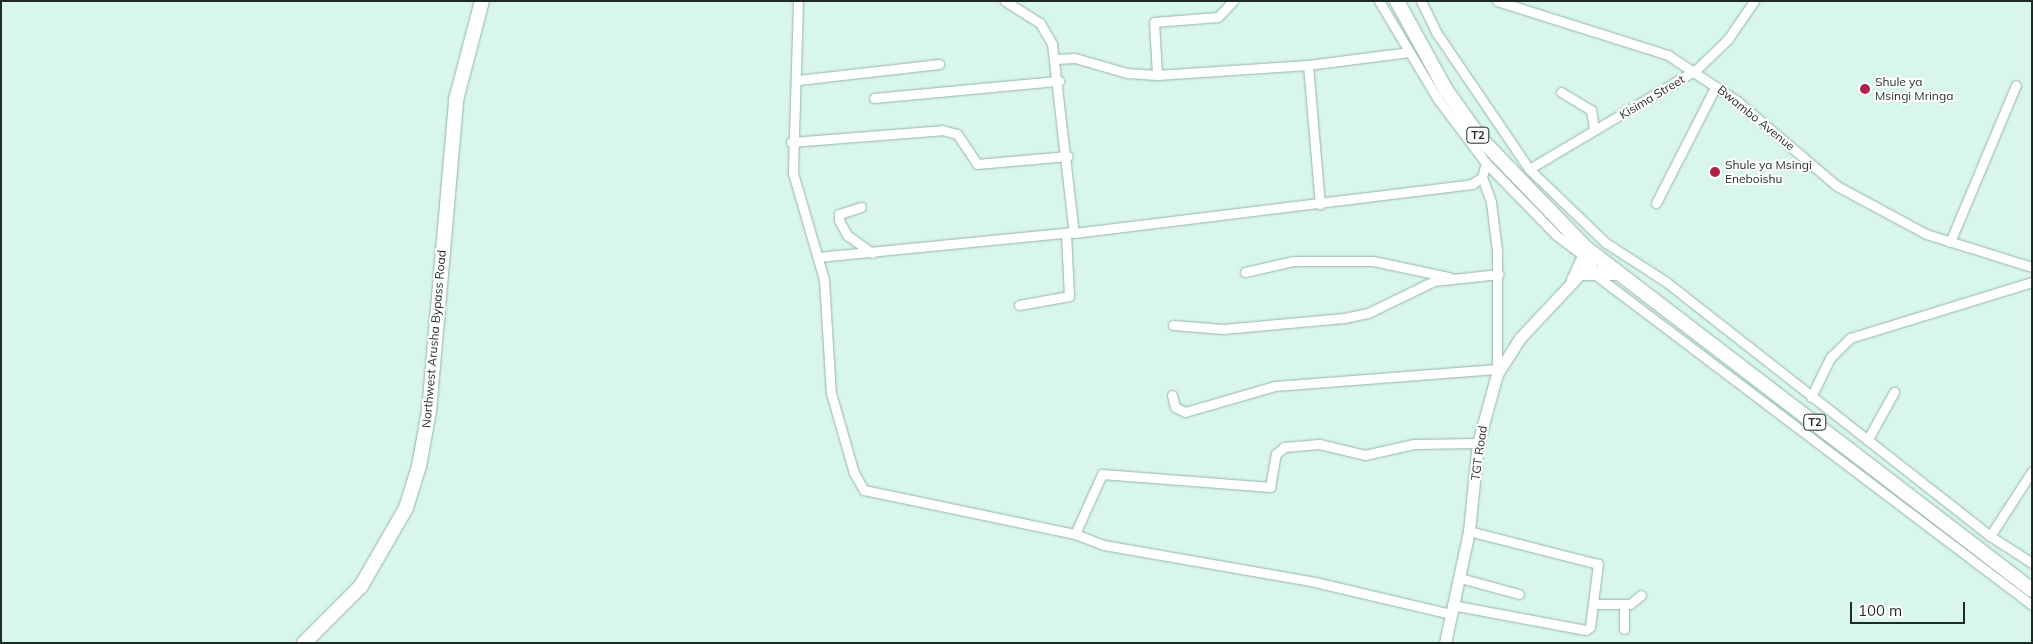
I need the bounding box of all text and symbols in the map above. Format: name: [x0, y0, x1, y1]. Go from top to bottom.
street label: Kisima Street: [1617, 72, 1687, 122]
place label: Shule ya Msingi Mringa: [1875, 75, 1953, 103]
street label: Bwambo Avenue: [1714, 82, 1798, 154]
marker: Shule ya Msingi Mringa: [1859, 83, 1871, 95]
road number: T2: [1466, 126, 1490, 144]
place label: Shule ya Msingi Eneboishu: [1725, 158, 1812, 186]
marker: Shule ya Msingi Eneboishu: [1709, 166, 1721, 178]
street label: Northwest Arusha Bypass Road: [419, 249, 449, 429]
road number: T2: [1802, 414, 1828, 431]
street label: TGT Road: [1468, 425, 1490, 481]
scale bar: [1853, 592, 1968, 624]
text: 100 m: [1858, 601, 1902, 620]

